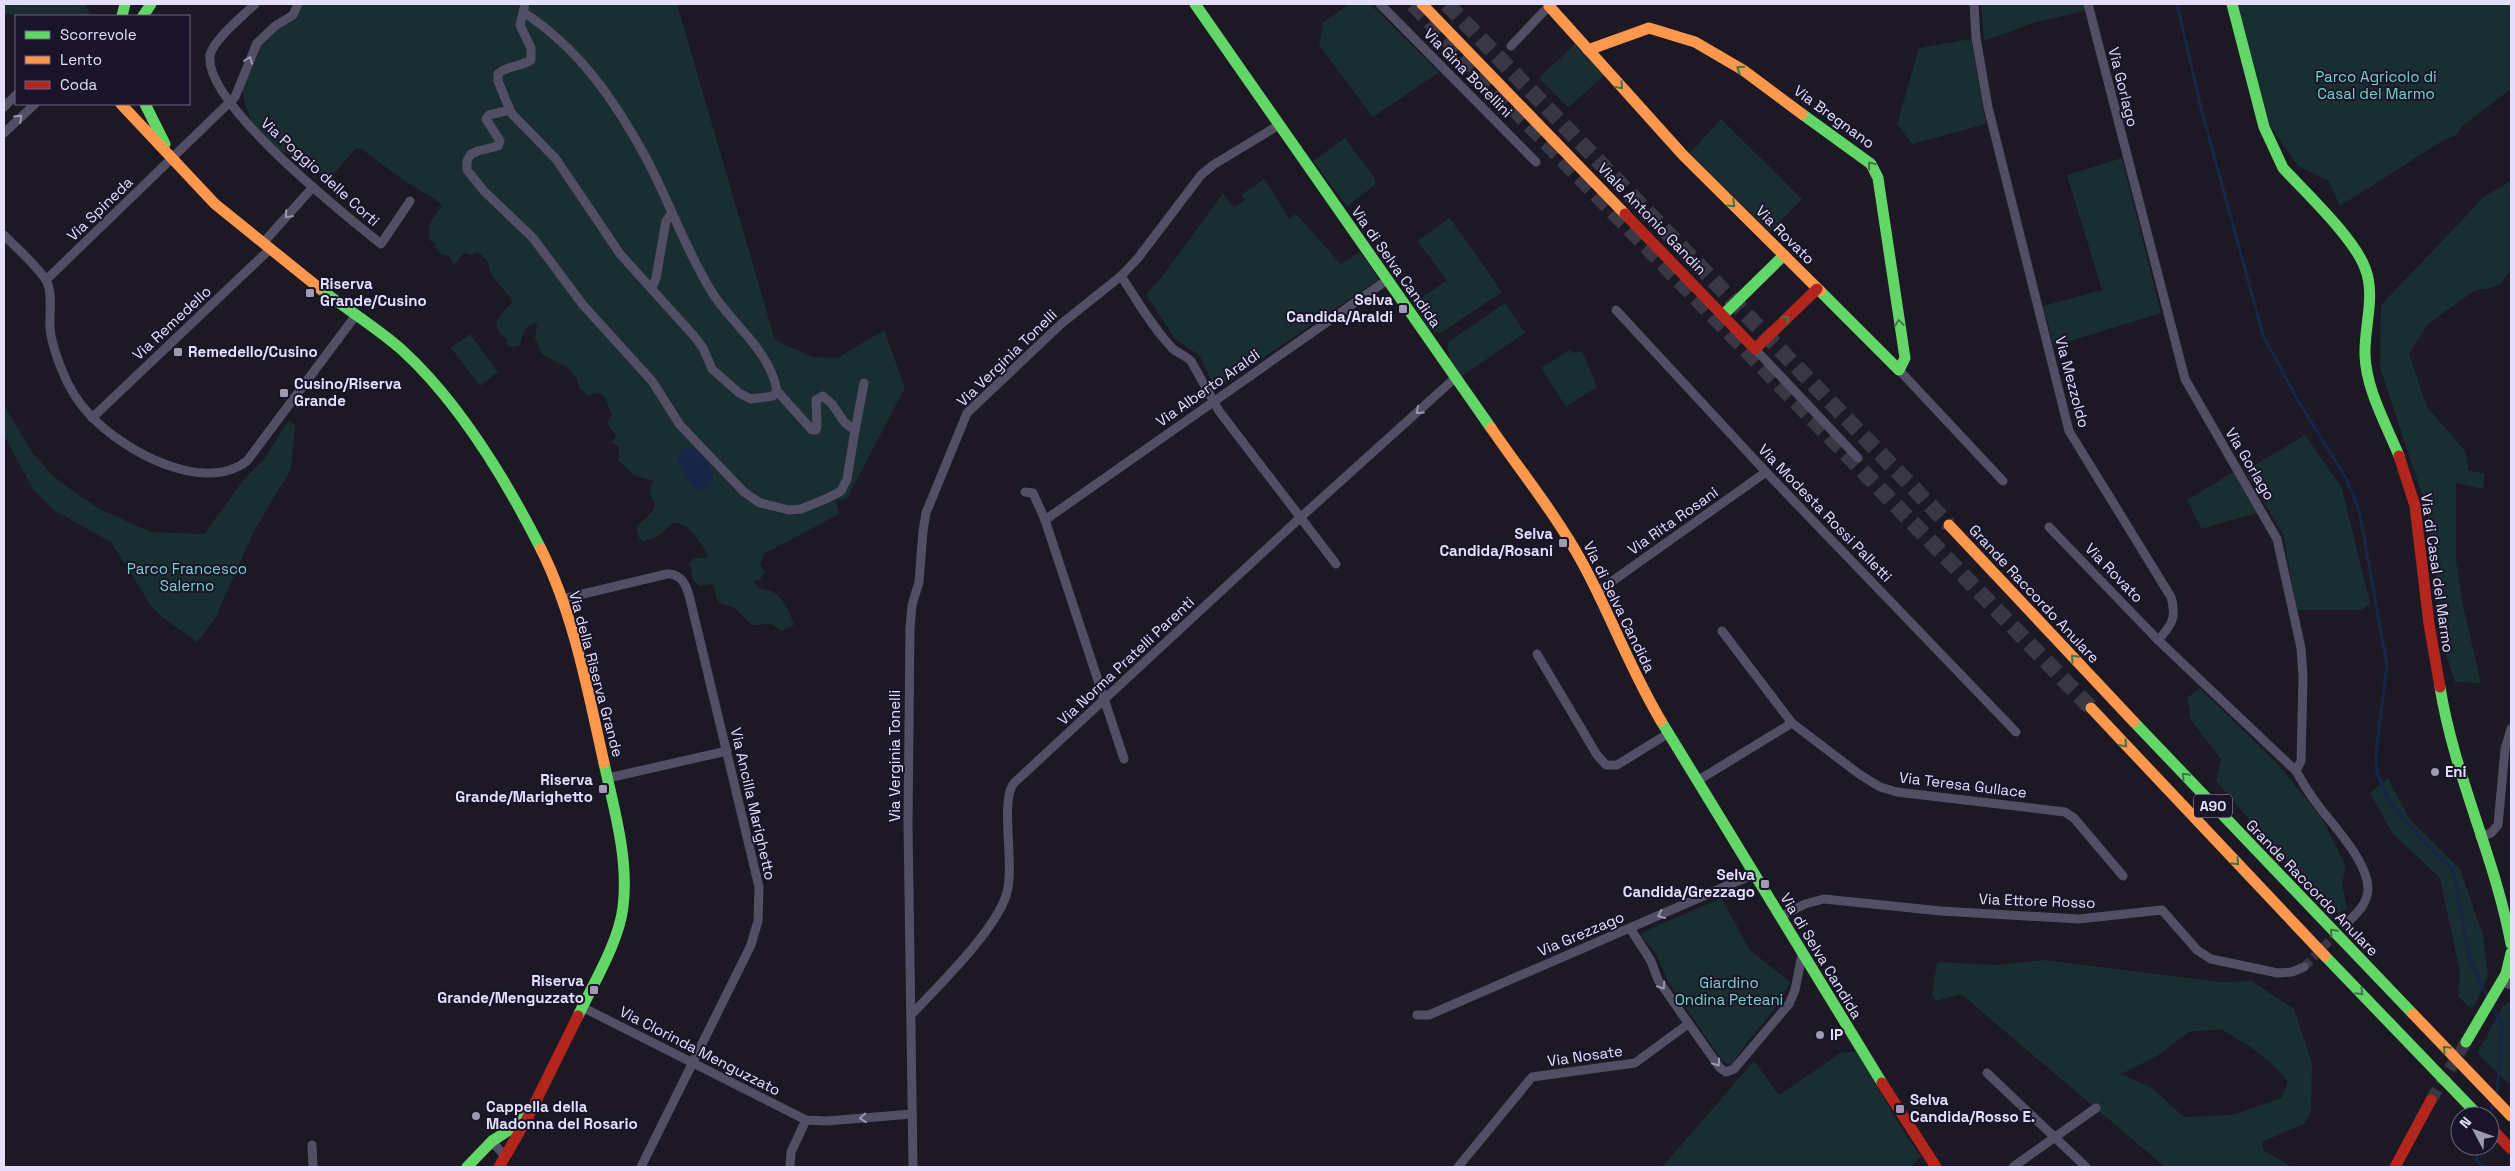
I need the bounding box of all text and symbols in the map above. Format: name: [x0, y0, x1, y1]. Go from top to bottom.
legend: [15, 15, 190, 105]
street label: Via Gina Borellini: [1420, 24, 1517, 121]
text: Scorrevole: [60, 25, 137, 44]
street label: Via Gorlago: [2104, 45, 2143, 129]
text: Lento: [60, 50, 102, 69]
one-way arrow: [243, 56, 253, 65]
one-way arrow: [1737, 65, 1746, 75]
park label: Parco Agricolo di Casal del Marmo: [2315, 67, 2437, 103]
text: Coda: [60, 75, 98, 94]
one-way arrow: [1614, 81, 1623, 90]
street label: Via Bregnano: [1790, 81, 1879, 152]
street label: Via Poggio delle Corti: [257, 113, 384, 230]
one-way arrow: [14, 115, 23, 124]
street label: Viale Antonio Gandin: [1594, 159, 1711, 279]
one-way arrow: [1868, 162, 1876, 171]
street label: Via Spineda: [63, 172, 137, 245]
one-way arrow: [1727, 198, 1736, 207]
street label: Via Rovato: [1752, 201, 1819, 268]
street label: Via di Selva Candida: [1347, 202, 1446, 331]
one-way arrow: [285, 210, 294, 219]
place label: Riserva Grande/Cusino: [320, 274, 427, 310]
street label: Via Remedello: [128, 281, 215, 364]
marker: Riserva Grande/Cusino: [304, 287, 316, 299]
place label: Selva Candida/Araldi: [1286, 290, 1393, 326]
marker: Selva Candida/Araldi: [1397, 303, 1409, 315]
street label: Via Verginia Tonelli: [953, 305, 1061, 410]
one-way arrow: [1780, 316, 1789, 325]
one-way arrow: [1895, 319, 1905, 328]
street label: Via Mezzoldo: [2051, 334, 2094, 430]
place label: Remedello/Cusino: [188, 342, 318, 361]
street label: Via Alberto Araldi: [1152, 345, 1263, 431]
marker: Remedello/Cusino: [172, 346, 184, 358]
place label: Cusino/Riserva Grande: [294, 374, 402, 410]
marker: Cusino/Riserva Grande: [278, 387, 290, 399]
one-way arrow: [1416, 405, 1425, 414]
street label: Via Gorlago: [2221, 424, 2279, 503]
street label: Via Modesta Rossi Palletti: [1754, 440, 1896, 586]
street label: Via Rita Rosani: [1624, 482, 1722, 559]
street label: Via di Casal del Marmo: [2417, 492, 2458, 654]
street label: Grande Raccordo Anulare: [1965, 520, 2104, 667]
place label: Selva Candida/Rosani: [1439, 524, 1553, 560]
marker: Selva Candida/Rosani: [1557, 537, 1569, 549]
street label: Via di Selva Candida: [1579, 538, 1660, 676]
street label: Via Rovato: [2081, 539, 2148, 607]
park label: Parco Francesco Salerno: [127, 559, 247, 595]
street label: Via della Riserva Grande: [565, 589, 628, 759]
street label: Via Norma Pratelli Parenti: [1053, 592, 1198, 729]
one-way arrow: [2071, 654, 2080, 663]
street label: Via Verginia Tonelli: [885, 690, 904, 822]
street label: Via Ancilla Marighetto: [727, 726, 780, 882]
one-way arrow: [2118, 738, 2127, 747]
place label: Eni: [2445, 762, 2467, 781]
marker: Eni: [2429, 766, 2441, 778]
street label: Via Teresa Gullace: [1898, 767, 2028, 802]
place label: Riserva Grande/Marighetto: [455, 770, 593, 806]
one-way arrow: [2182, 773, 2191, 782]
marker: Riserva Grande/Marighetto: [597, 783, 609, 795]
road number: A90: [2194, 794, 2232, 818]
street label: Grande Raccordo Anulare: [2242, 815, 2383, 960]
one-way arrow: [2230, 857, 2239, 866]
place label: Selva Candida/Grezzago: [1623, 865, 1755, 901]
marker: Selva Candida/Grezzago: [1759, 878, 1771, 890]
street label: Via di Selva Candida: [1776, 889, 1867, 1023]
street label: Via Ettore Rosso: [1978, 889, 2096, 912]
street label: Via Grezzago: [1535, 907, 1627, 960]
one-way arrow: [1657, 908, 1666, 919]
one-way arrow: [2330, 929, 2339, 938]
place label: Riserva Grande/Menguzzato: [437, 971, 584, 1007]
park label: Giardino Ondina Peteani: [1675, 973, 1783, 1009]
one-way arrow: [1656, 980, 1665, 990]
marker: Riserva Grande/Menguzzato: [588, 984, 600, 996]
one-way arrow: [2354, 987, 2363, 996]
street label: Via Clorinda Menguzzato: [617, 1002, 784, 1099]
place label: IP: [1830, 1025, 1843, 1044]
marker: IP: [1814, 1029, 1826, 1041]
street label: Via Nosate: [1546, 1041, 1624, 1070]
one-way arrow: [2443, 1046, 2452, 1055]
one-way arrow: [1711, 1057, 1719, 1066]
place label: Selva Candida/Rosso E.: [1910, 1090, 2035, 1126]
place label: Cappella della Madonna del Rosario: [486, 1097, 638, 1133]
marker: Selva Candida/Rosso E.: [1894, 1103, 1906, 1115]
north arrow: [2450, 1106, 2500, 1156]
marker: Cappella della Madonna del Rosario: [470, 1110, 482, 1122]
one-way arrow: [859, 1112, 867, 1123]
text: N: [2455, 1113, 2475, 1132]

